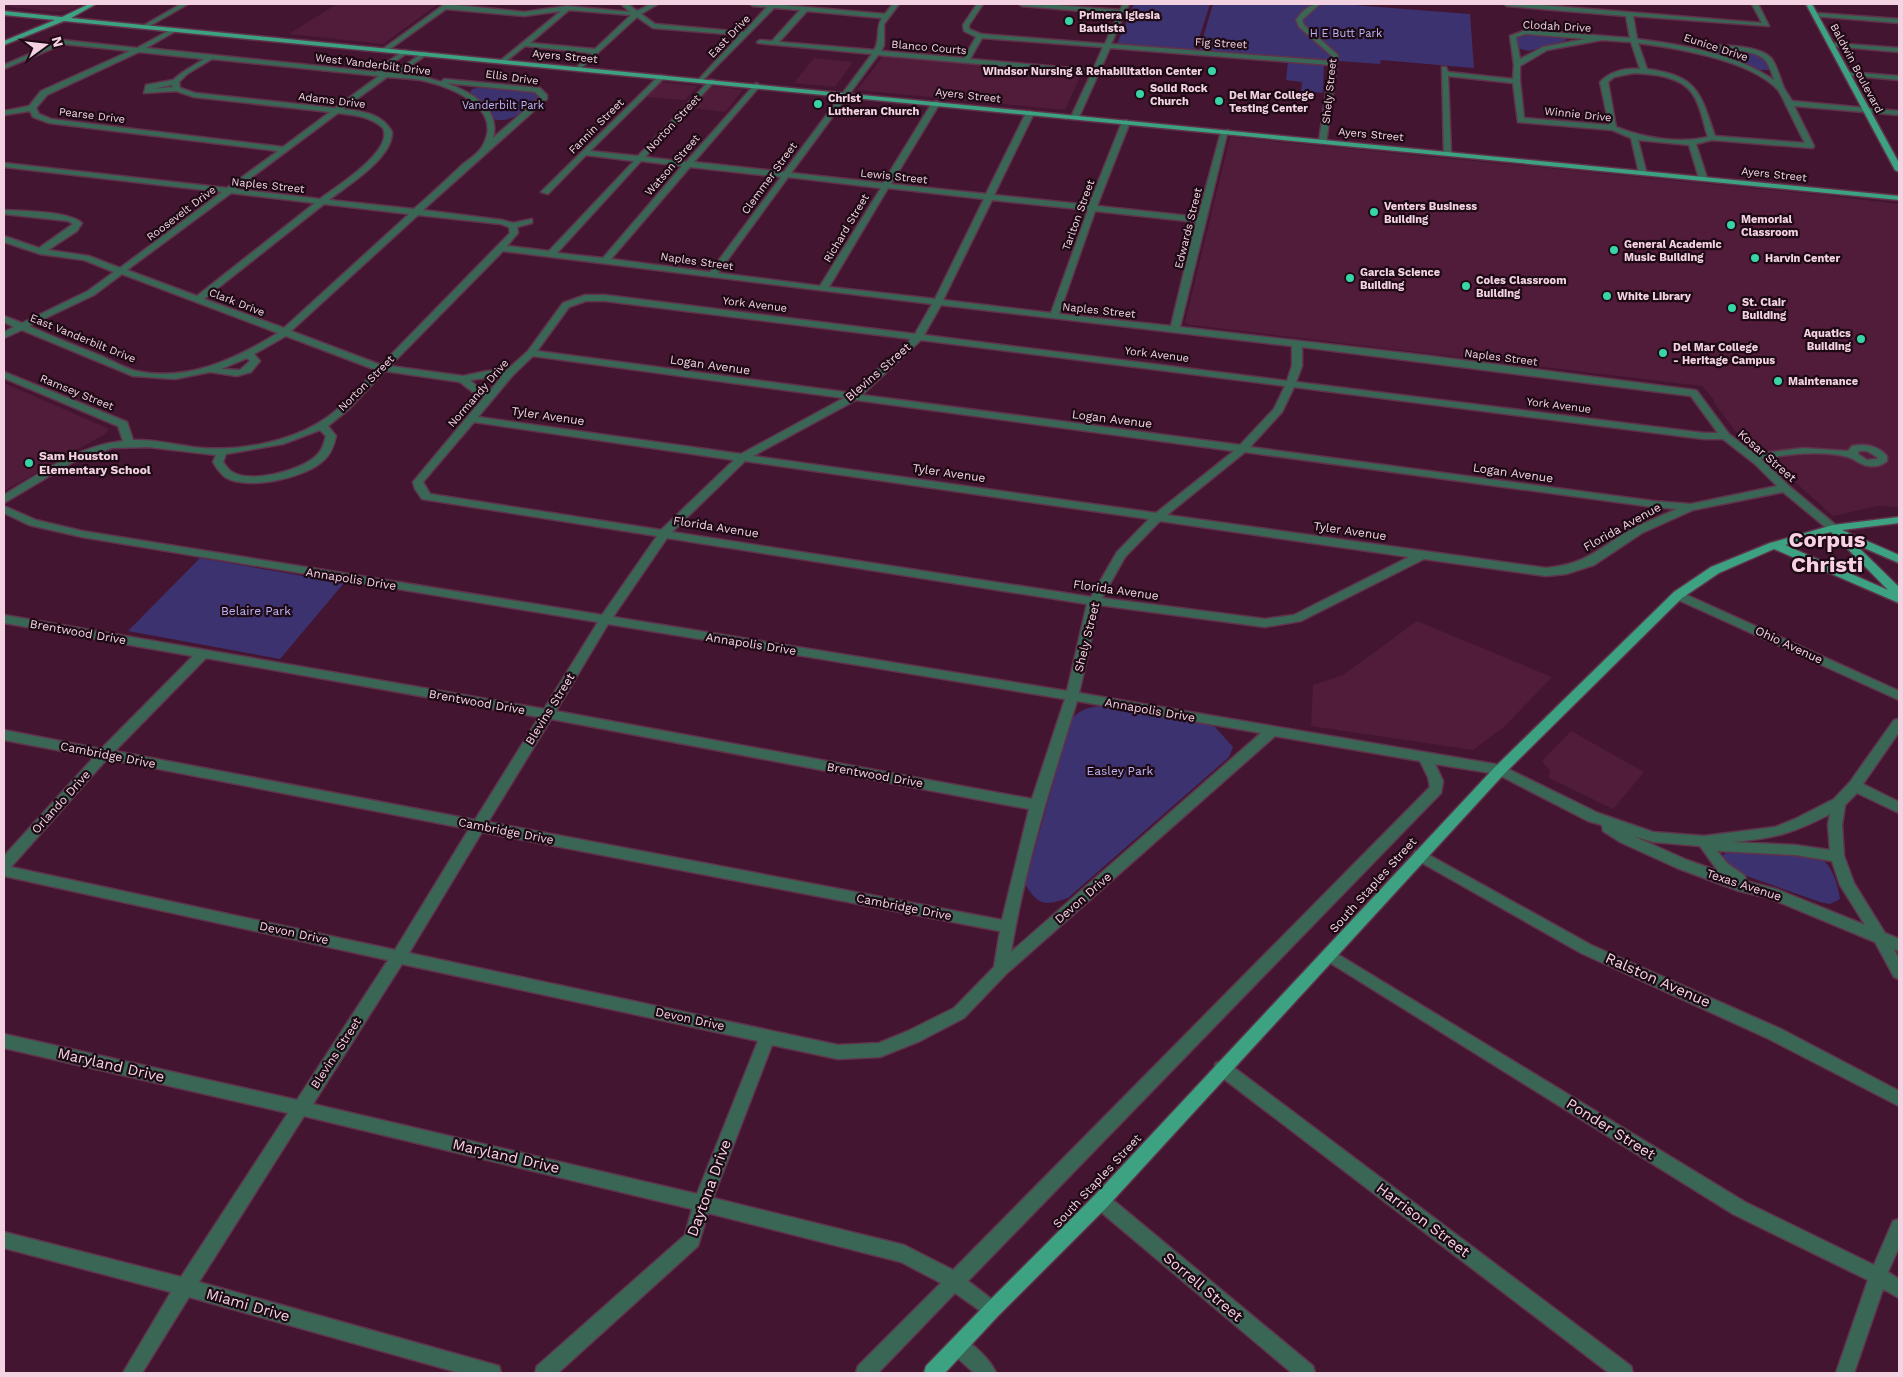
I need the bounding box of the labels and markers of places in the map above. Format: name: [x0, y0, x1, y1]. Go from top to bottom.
place label: Primera Iglesia Bautista: [1079, 9, 1161, 35]
marker: Primera Iglesia Bautista: [1063, 15, 1075, 27]
place label: Windsor Nursing & Rehabilitation Center: [983, 65, 1202, 78]
marker: Windsor Nursing & Rehabilitation Center: [1206, 65, 1218, 77]
place label: Solid Rock Church: [1150, 82, 1208, 108]
marker: Solid Rock Church: [1134, 88, 1146, 100]
place label: Del Mar College Testing Center: [1229, 89, 1314, 115]
place label: Christ Lutheran Church: [828, 92, 920, 118]
marker: Del Mar College Testing Center: [1213, 95, 1225, 107]
marker: Christ Lutheran Church: [812, 98, 824, 110]
place label: Venters Business Building: [1384, 200, 1477, 226]
marker: Venters Business Building: [1368, 206, 1380, 218]
place label: Memorial Classroom: [1741, 213, 1798, 239]
marker: Memorial Classroom: [1725, 219, 1737, 231]
place label: General Academic Music Building: [1624, 238, 1722, 264]
marker: General Academic Music Building: [1608, 244, 1620, 256]
marker: Harvin Center: [1749, 252, 1761, 264]
place label: Harvin Center: [1765, 252, 1840, 265]
place label: Garcia Science Building: [1360, 266, 1440, 292]
marker: Garcia Science Building: [1344, 272, 1356, 284]
place label: Coles Classroom Building: [1476, 274, 1567, 300]
marker: Coles Classroom Building: [1460, 280, 1472, 292]
marker: White Library: [1601, 290, 1613, 302]
place label: White Library: [1617, 290, 1692, 303]
place label: St. Clair Building: [1742, 296, 1787, 322]
marker: St. Clair Building: [1726, 302, 1738, 314]
place label: Aquatics Building: [1804, 327, 1852, 353]
marker: Aquatics Building: [1855, 333, 1867, 345]
place label: Del Mar College - Heritage Campus: [1673, 341, 1775, 367]
marker: Del Mar College - Heritage Campus: [1657, 347, 1669, 359]
marker: Maintenance: [1772, 375, 1784, 387]
place label: Maintenance: [1788, 375, 1858, 388]
place label: Sam Houston Elementary School: [39, 449, 151, 477]
marker: Sam Houston Elementary School: [23, 457, 35, 469]

